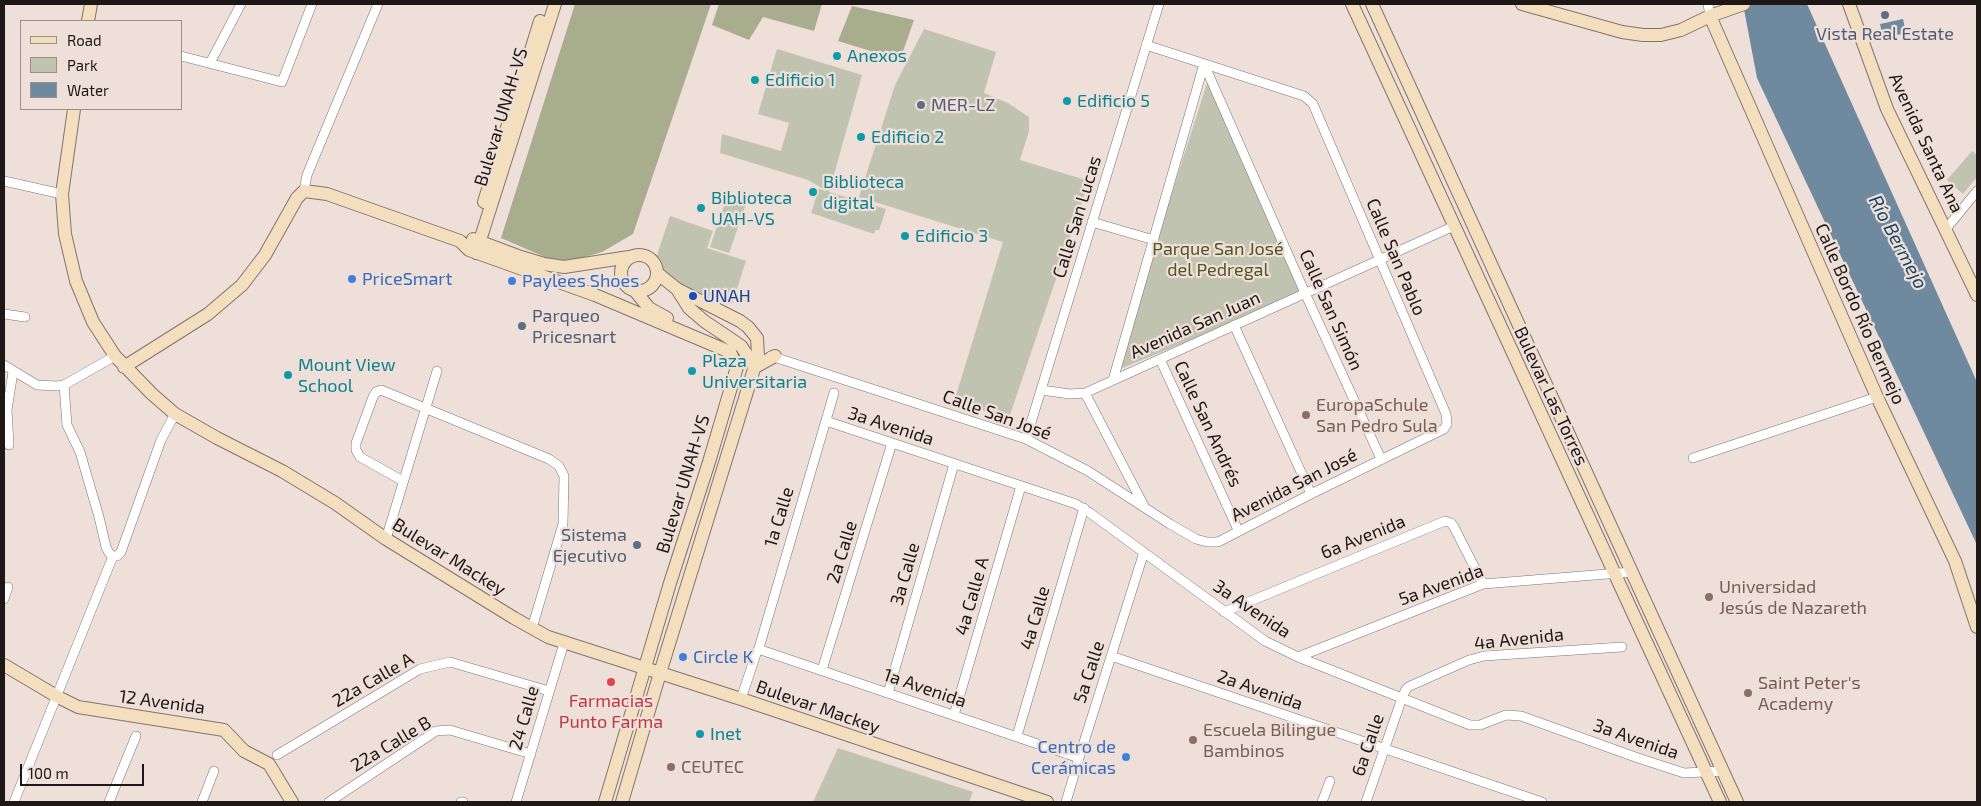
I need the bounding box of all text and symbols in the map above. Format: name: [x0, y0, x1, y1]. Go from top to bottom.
marker: Vista Real Estate: [1879, 9, 1891, 21]
legend: [20, 20, 182, 110]
place label: Vista Real Estate: [1816, 23, 1954, 45]
text: Road: [67, 31, 102, 49]
street label: Bulevar UNAH-VS: [470, 45, 532, 189]
place label: Anexos: [847, 45, 907, 67]
marker: Anexos: [831, 50, 843, 62]
text: Park: [67, 56, 98, 74]
place label: Edificio 1: [765, 69, 835, 91]
street label: Avenida Santa Ana: [1884, 70, 1968, 216]
marker: Edificio 1: [749, 74, 761, 86]
text: Water: [67, 81, 109, 99]
place label: Edificio 5: [1077, 90, 1150, 112]
place label: MER-LZ: [931, 94, 996, 116]
marker: Edificio 5: [1061, 95, 1073, 107]
marker: MER-LZ: [915, 99, 927, 111]
place label: Edificio 2: [871, 126, 944, 148]
marker: Edificio 2: [855, 131, 867, 143]
street label: Calle San Lucas: [1048, 153, 1106, 281]
place label: Biblioteca digital: [823, 171, 904, 213]
marker: Biblioteca digital: [807, 186, 819, 198]
place label: Biblioteca UAH-VS: [711, 187, 792, 230]
water label: Río Bermejo: [1864, 191, 1932, 293]
street label: Calle San Pablo: [1362, 195, 1430, 319]
marker: Biblioteca UAH-VS: [695, 202, 707, 214]
street label: Calle Bordo Río Bermejo: [1810, 220, 1910, 408]
place label: Edificio 3: [915, 225, 988, 247]
marker: Edificio 3: [899, 230, 911, 242]
park label: Parque San José del Pedregal: [1152, 238, 1284, 280]
street label: Calle San Simón: [1295, 246, 1367, 374]
place label: PriceSmart: [362, 268, 452, 290]
place label: Paylees Shoes: [522, 270, 639, 292]
marker: PriceSmart: [346, 273, 358, 285]
marker: Paylees Shoes: [506, 275, 518, 287]
place label: UNAH: [703, 285, 751, 307]
street label: Avenida San Juan: [1127, 287, 1263, 363]
marker: UNAH: [687, 290, 699, 302]
place label: Parqueo Pricesnart: [532, 305, 616, 348]
marker: Parqueo Pricesnart: [516, 320, 528, 332]
street label: Bulevar Las Torres: [1509, 323, 1593, 469]
place label: Plaza Universitaria: [702, 350, 807, 392]
place label: Mount View School: [298, 354, 396, 396]
street label: Calle San Andrés: [1169, 357, 1247, 491]
marker: Plaza Universitaria: [686, 365, 698, 377]
marker: Mount View School: [282, 369, 294, 381]
street label: Calle San José: [940, 385, 1054, 445]
place label: EuropaSchule San Pedro Sula: [1316, 394, 1438, 436]
street label: 3a Avenida: [845, 402, 937, 450]
marker: EuropaSchule San Pedro Sula: [1300, 409, 1312, 421]
street label: Bulevar UNAH-VS: [652, 412, 714, 556]
street label: Avenida San José: [1227, 444, 1361, 526]
street label: 1a Calle: [760, 484, 798, 550]
street label: 6a Avenida: [1318, 510, 1408, 564]
street label: Bulevar Mackey: [388, 514, 510, 600]
street label: 2a Calle: [822, 518, 862, 586]
place label: Sistema Ejecutivo: [553, 524, 627, 566]
marker: Sistema Ejecutivo: [631, 539, 643, 551]
street label: 3a Calle: [886, 540, 924, 608]
street label: 4a Calle A: [950, 554, 994, 638]
street label: 5a Avenida: [1396, 560, 1486, 610]
street label: 3a Avenida: [1209, 575, 1295, 643]
place label: Universidad Jesús de Nazareth: [1719, 576, 1867, 618]
street label: 4a Calle: [1016, 584, 1054, 652]
marker: Universidad Jesús de Nazareth: [1703, 591, 1715, 603]
street label: 4a Avenida: [1473, 624, 1565, 654]
street label: 5a Calle: [1069, 638, 1109, 706]
place label: Circle K: [693, 646, 753, 668]
street label: 22a Calle A: [329, 648, 417, 712]
marker: Circle K: [677, 651, 689, 663]
street label: 1a Avenida: [881, 664, 969, 712]
street label: 2a Avenida: [1214, 665, 1306, 715]
place label: Saint Peter's Academy: [1758, 672, 1861, 714]
marker: Farmacias Punto Farma: [605, 676, 617, 688]
street label: Bulevar Mackey: [753, 676, 883, 738]
street label: 24 Calle: [505, 683, 543, 753]
street label: 12 Avenida: [118, 685, 206, 719]
marker: Saint Peter's Academy: [1742, 687, 1754, 699]
place label: Farmacias Punto Farma: [559, 690, 663, 732]
street label: 6a Calle: [1347, 711, 1389, 779]
street label: 22a Calle B: [347, 712, 435, 776]
street label: 3a Avenida: [1590, 714, 1682, 764]
place label: Escuela Bilingue Bambinos: [1203, 719, 1336, 762]
place label: Inet: [710, 723, 742, 745]
marker: Inet: [694, 728, 706, 740]
marker: Escuela Bilingue Bambinos: [1187, 734, 1199, 746]
place label: Centro de Cerámicas: [1031, 736, 1116, 779]
marker: Centro de Cerámicas: [1120, 751, 1132, 763]
scale bar: [22, 754, 146, 786]
place label: CEUTEC: [681, 756, 744, 778]
marker: CEUTEC: [665, 761, 677, 773]
text: 100 m: [28, 764, 69, 782]

